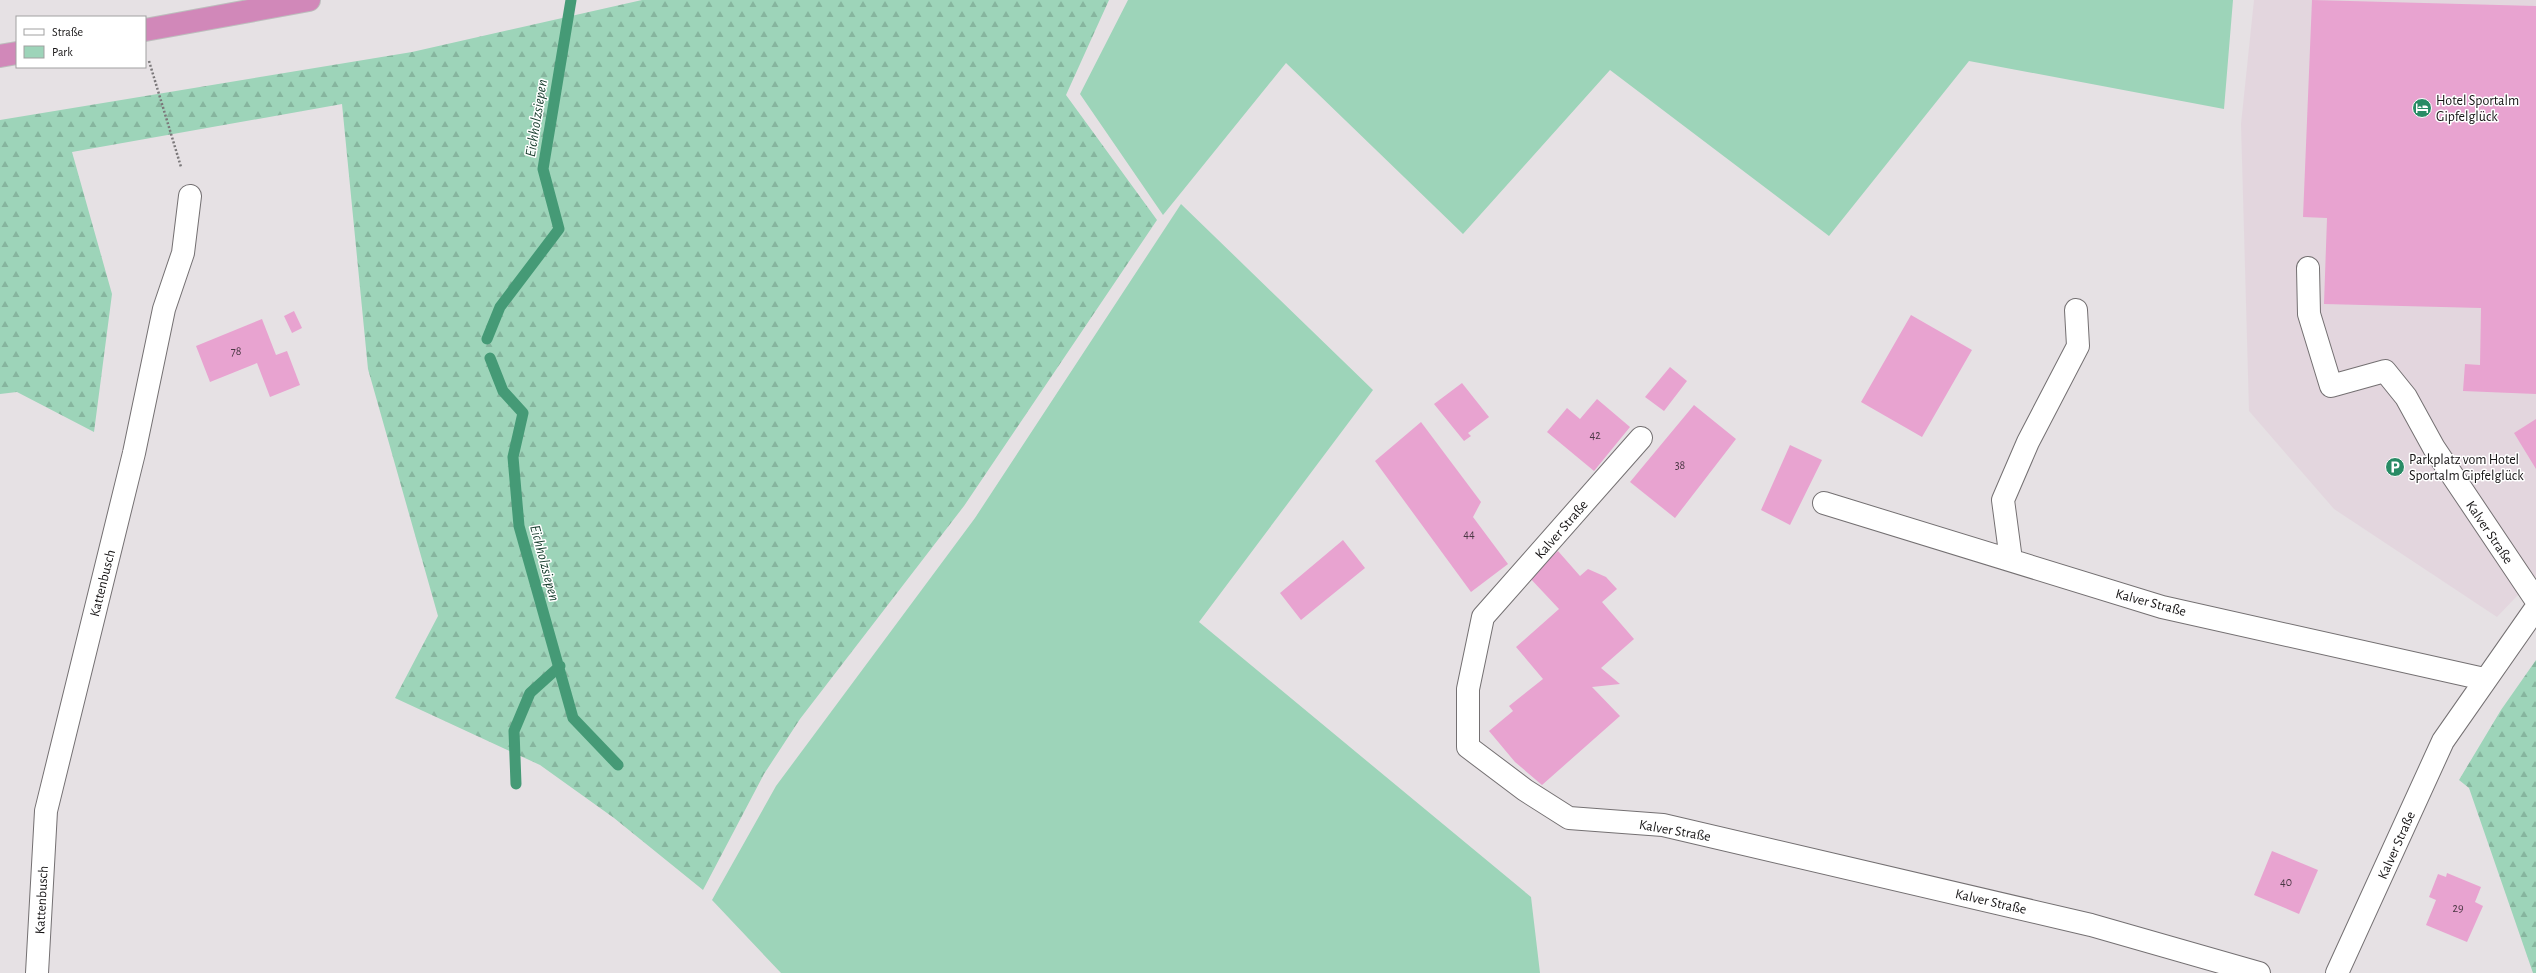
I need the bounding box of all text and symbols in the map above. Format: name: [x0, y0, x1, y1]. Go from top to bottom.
legend: [16, 16, 146, 68]
text: Straße: [52, 26, 83, 38]
text: Park: [52, 46, 73, 58]
water label: Eichholzsiepen: [523, 78, 550, 158]
place label: Hotel Sportalm Gipfelglück: [2436, 94, 2519, 124]
hotel icon: Hotel Sportalm Gipfelglück: [2411, 97, 2433, 119]
house number: 78: [231, 345, 242, 357]
house number: 42: [1589, 429, 1601, 441]
place label: Parkplatz vom Hotel Sportalm Gipfelglück: [2409, 453, 2524, 483]
parking icon: Parkplatz vom Hotel Sportalm Gipfelglück: [2384, 456, 2406, 478]
house number: 38: [1675, 459, 1686, 471]
street label: Kalver Straße: [1533, 498, 1591, 562]
street label: Kalver Straße: [2463, 499, 2515, 567]
water label: Eichholzsiepen: [527, 523, 562, 603]
house number: 44: [1463, 528, 1475, 540]
street label: Kattenbusch: [88, 548, 118, 618]
street label: Kalver Straße: [2114, 587, 2188, 619]
street label: Kalver Straße: [2376, 809, 2418, 881]
street label: Kalver Straße: [1638, 818, 1712, 844]
street label: Kattenbusch: [33, 865, 51, 935]
house number: 40: [2280, 876, 2292, 888]
street label: Kalver Straße: [1954, 887, 2028, 917]
house number: 29: [2452, 902, 2464, 914]

